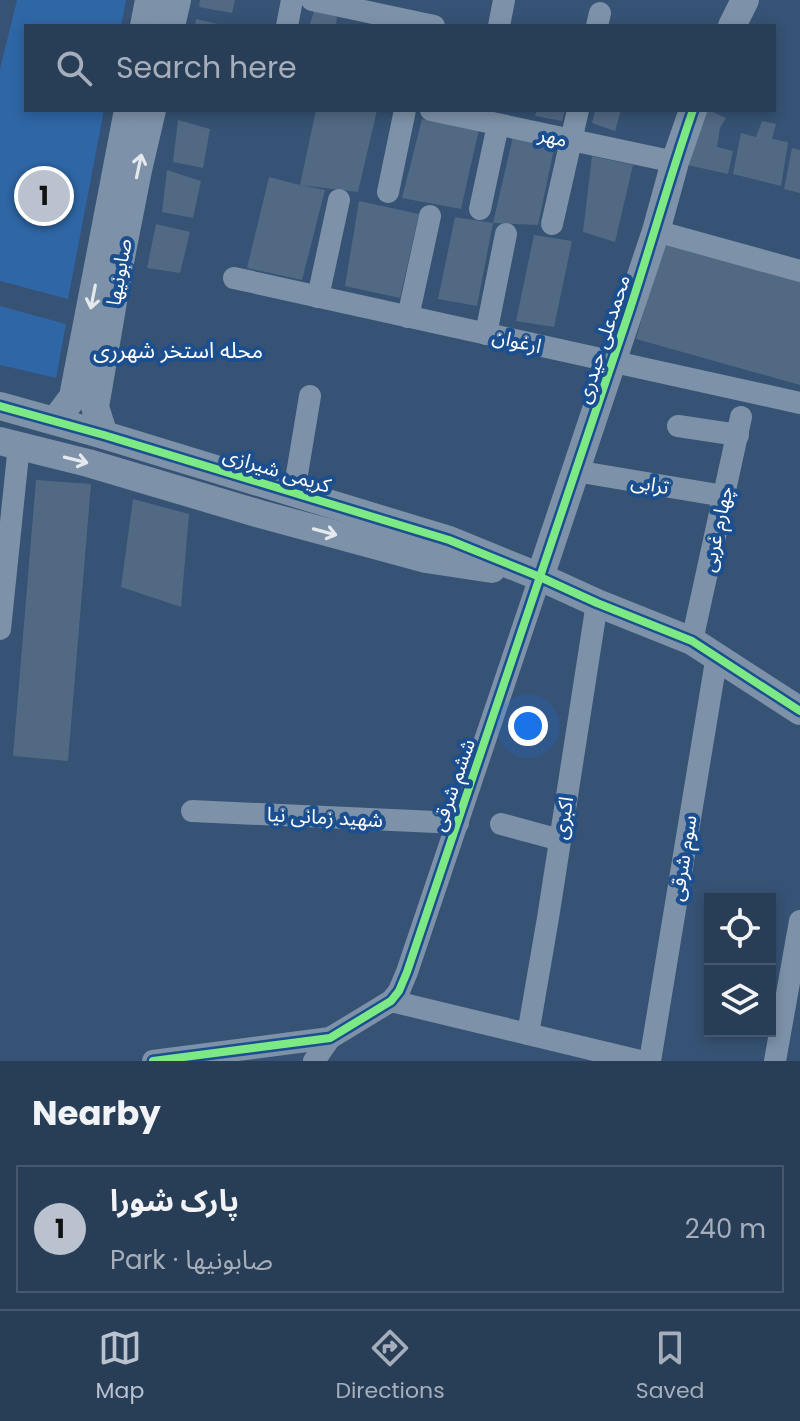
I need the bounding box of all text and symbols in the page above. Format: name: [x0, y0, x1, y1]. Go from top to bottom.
search box: [24, 24, 776, 112]
icon: search: [52, 46, 96, 90]
text: Search here: [116, 46, 297, 89]
street label: مهر: [535, 120, 570, 154]
one-way arrow: [132, 154, 147, 179]
pin: 1: [18, 166, 70, 226]
street label: صابونیها: [99, 236, 139, 308]
street label: محمدعلی حیدری: [569, 271, 637, 407]
one-way arrow: [85, 283, 100, 309]
street label: ارغوان: [490, 322, 544, 360]
district label: محله استخر شهرری: [93, 335, 263, 366]
street label: کریمی شیرازی: [220, 440, 335, 500]
one-way arrow: [62, 453, 88, 468]
street label: ترابی: [629, 467, 671, 501]
street label: چهارم غربی: [694, 484, 741, 575]
one-way arrow: [312, 525, 338, 540]
your location: [508, 706, 548, 746]
street label: ششم شرقی: [424, 735, 483, 835]
street label: اکبری: [546, 795, 580, 841]
street label: شهید زمانی نیا: [266, 800, 384, 834]
street label: سوم شرقی: [662, 813, 705, 903]
map controls: [704, 893, 776, 1037]
button: locate: [704, 893, 776, 965]
button: layers: [704, 965, 776, 1037]
text: Nearby: [32, 1089, 161, 1137]
text: پارک شورا: [110, 1179, 239, 1222]
text: 1: [55, 1211, 65, 1247]
text: 240 m: [685, 1211, 766, 1247]
text: Park · صابونیها: [110, 1242, 273, 1278]
tab: Map: [96, 1326, 144, 1407]
tab: Directions: [335, 1326, 445, 1407]
tab: Saved: [636, 1326, 704, 1407]

